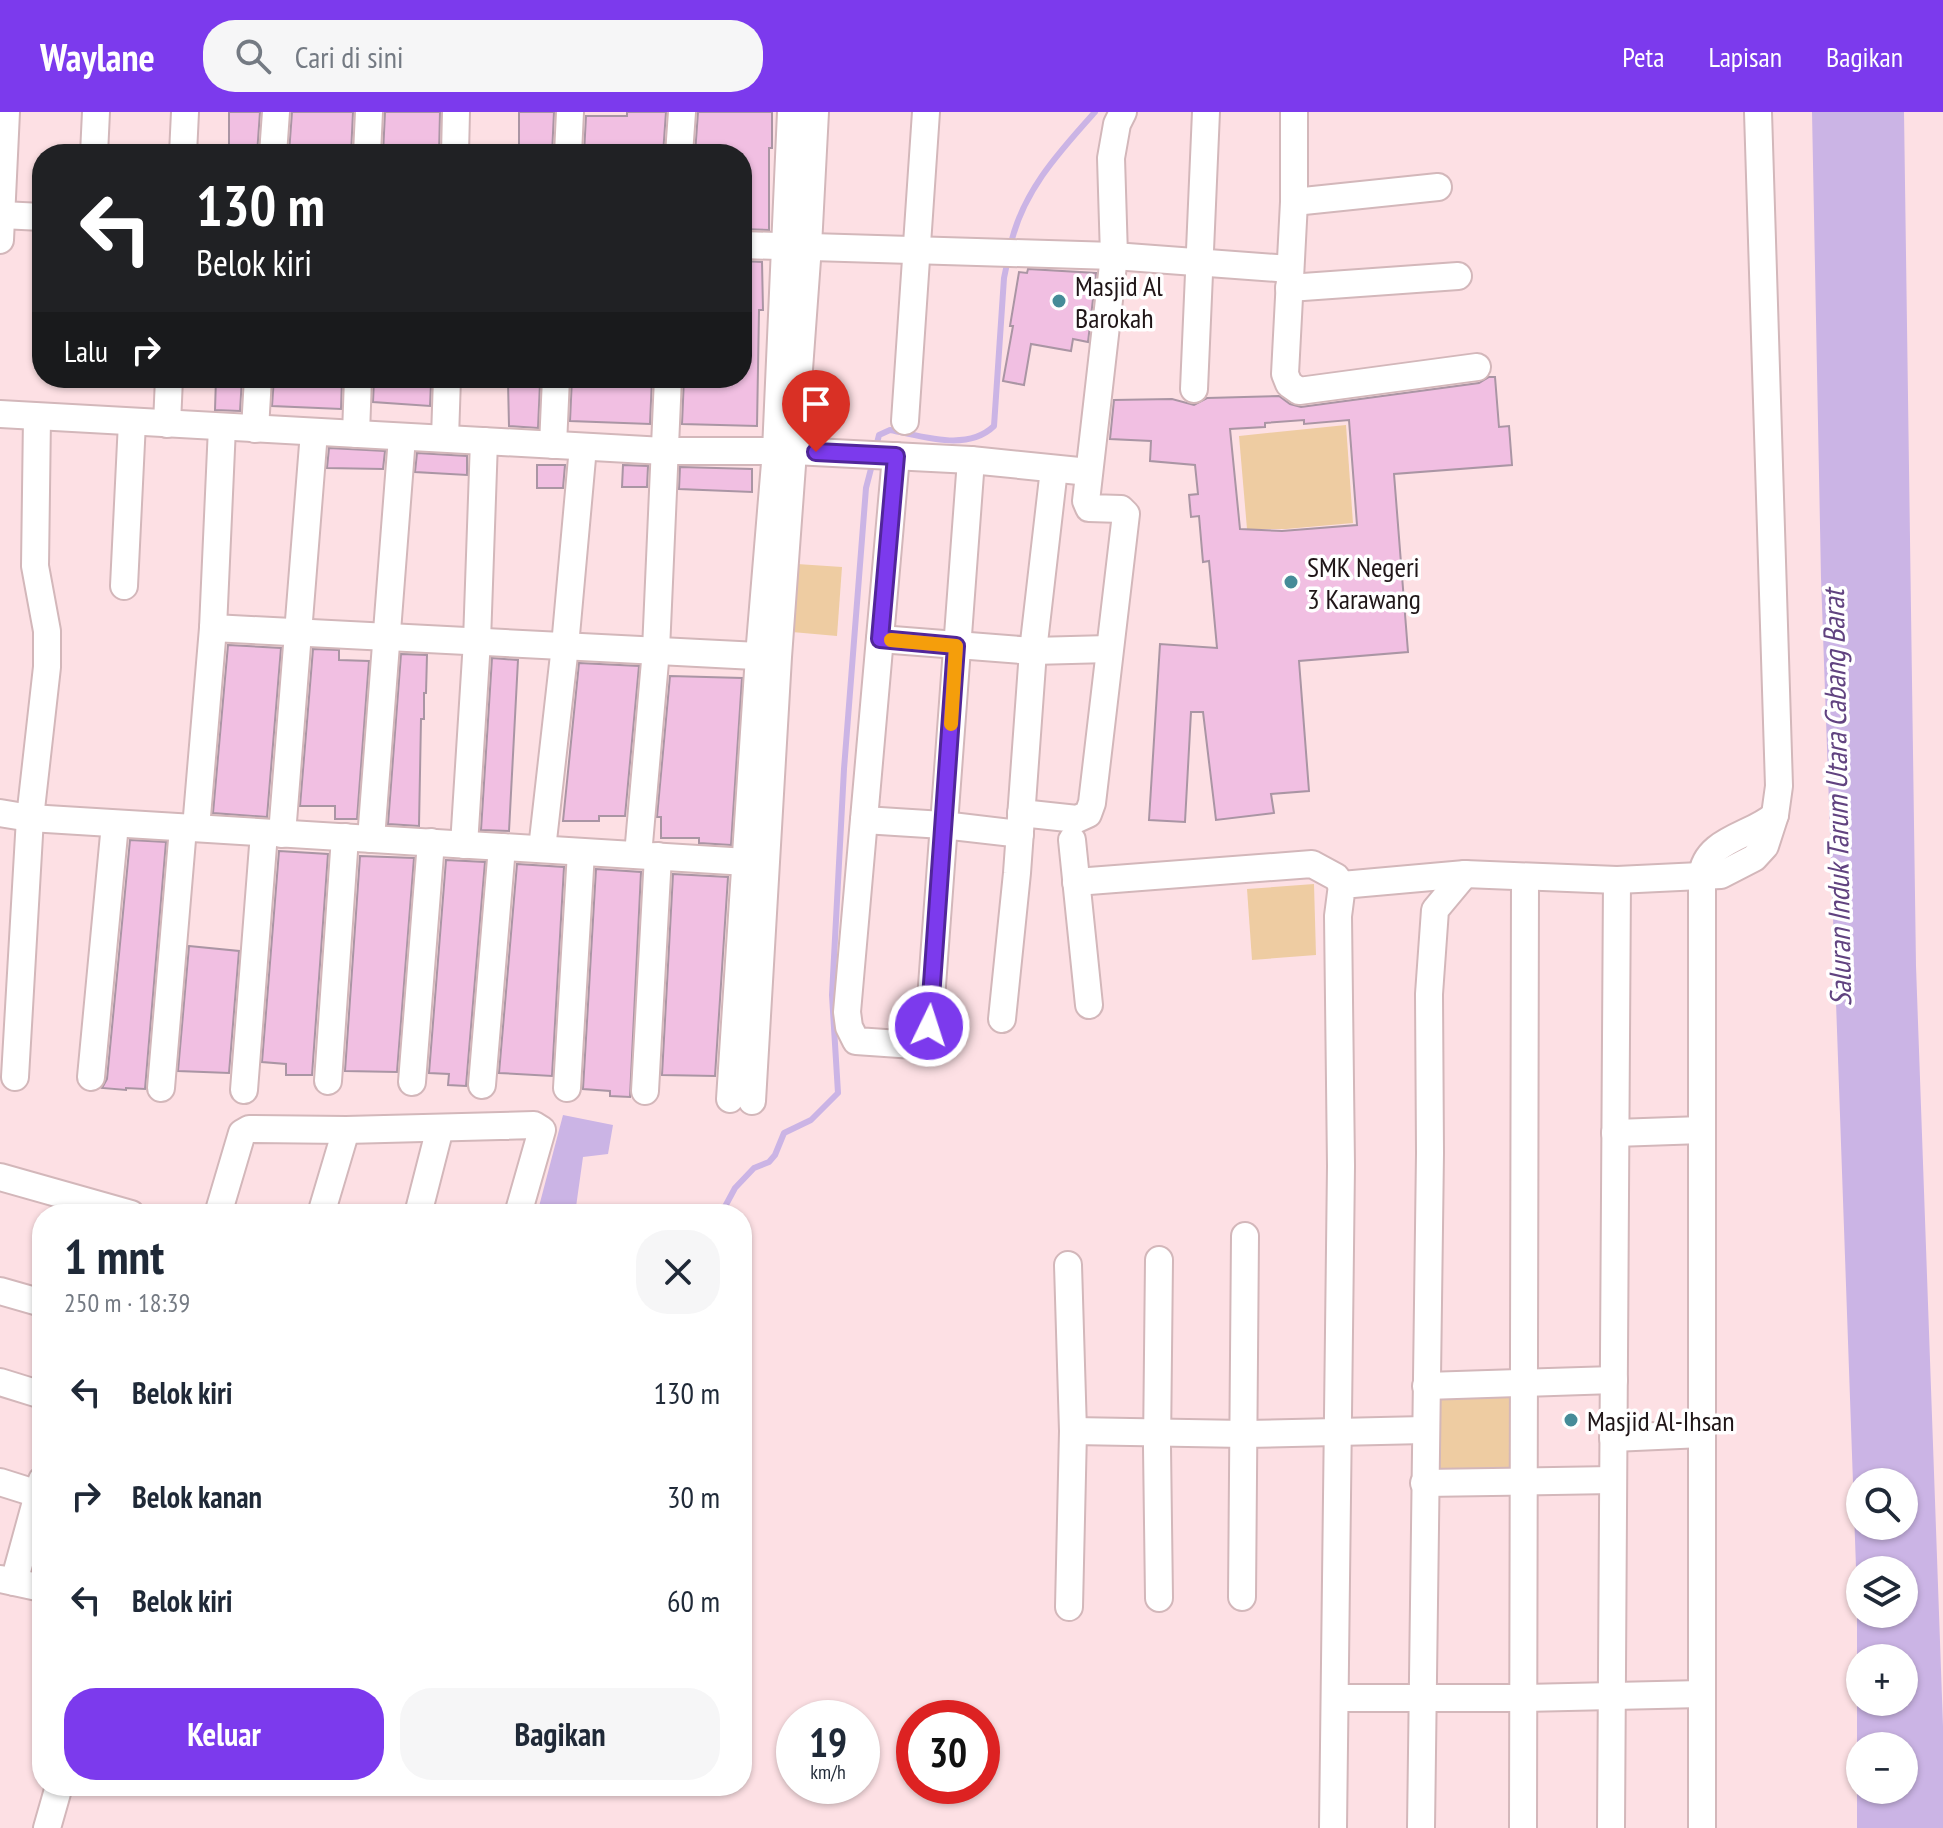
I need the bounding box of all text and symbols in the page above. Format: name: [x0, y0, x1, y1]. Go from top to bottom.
search box: [203, 20, 763, 92]
text: Waylane: [40, 32, 155, 81]
icon: search: [231, 34, 275, 78]
text: Cari di sini: [295, 37, 403, 76]
text: Peta: [1622, 38, 1664, 75]
text: Lapisan: [1708, 38, 1782, 75]
text: Bagikan: [1826, 38, 1903, 75]
text: 130 m: [196, 169, 325, 241]
icon: left: [64, 176, 168, 280]
text: Belok kiri: [196, 239, 312, 286]
place label: Masjid Al Barokah: [1075, 267, 1163, 336]
marker: Masjid Al Barokah: [1050, 292, 1068, 310]
icon: right: [124, 328, 168, 372]
text: Lalu: [64, 331, 108, 370]
pin: [782, 370, 850, 452]
icon: arrive: [794, 382, 838, 426]
place label: SMK Negeri 3 Karawang: [1307, 548, 1421, 617]
marker: SMK Negeri 3 Karawang: [1282, 573, 1300, 591]
water label: Saluran Induk Tarum Utara Cabang Barat: [1813, 585, 1859, 1007]
position arrow: [887, 984, 971, 1068]
text: 1 mnt: [64, 1225, 164, 1287]
button: close: [636, 1230, 720, 1314]
text: 250 m · 18:39: [64, 1286, 190, 1319]
icon: left: [64, 1370, 108, 1414]
text: Belok kiri: [132, 1373, 233, 1412]
text: 130 m: [654, 1373, 720, 1412]
place label: Masjid Al-Ihsan: [1587, 1402, 1735, 1439]
marker: Masjid Al-Ihsan: [1562, 1411, 1580, 1429]
map controls: [1846, 1468, 1918, 1804]
button: search: [1846, 1468, 1918, 1540]
icon: right: [64, 1474, 108, 1518]
text: Belok kanan: [132, 1477, 262, 1516]
text: 30 m: [667, 1477, 720, 1516]
button: layers: [1846, 1556, 1918, 1628]
icon: left: [64, 1578, 108, 1622]
text: Belok kiri: [132, 1581, 233, 1620]
text: 60 m: [667, 1581, 720, 1620]
button: +: [1846, 1644, 1918, 1716]
button: Keluar: [64, 1688, 384, 1780]
button: Bagikan: [400, 1688, 720, 1780]
speed limit sign: 30: [896, 1700, 1000, 1804]
text: 19: [809, 1716, 847, 1768]
button: −: [1846, 1732, 1918, 1804]
text: km/h: [810, 1759, 846, 1785]

